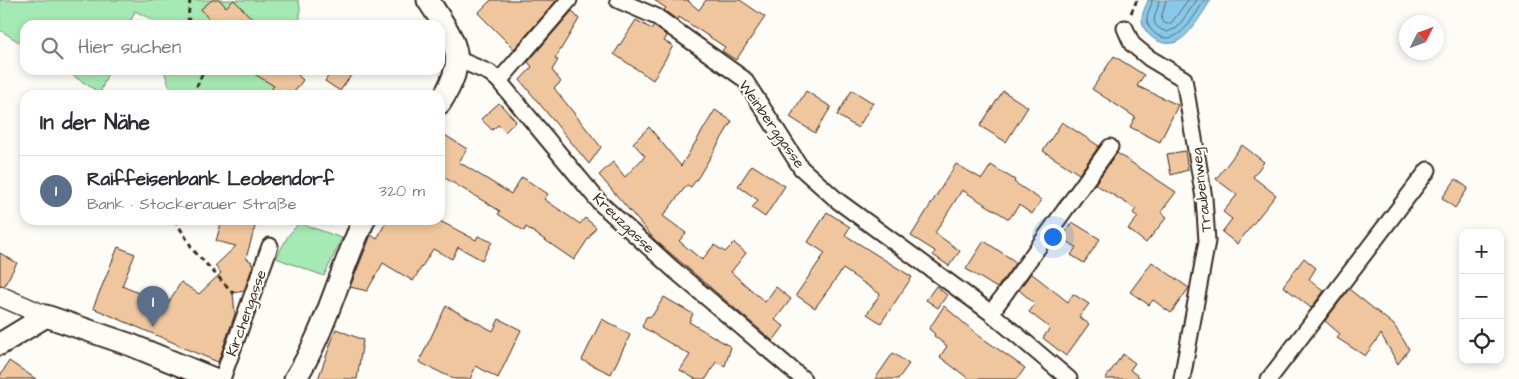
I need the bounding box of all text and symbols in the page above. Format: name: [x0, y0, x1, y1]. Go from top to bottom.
north arrow: [1399, 15, 1444, 60]
search box: [20, 20, 445, 75]
icon: search: [38, 34, 66, 62]
text: Hier suchen: [78, 34, 181, 61]
street label: Weinberggasse: [733, 76, 810, 173]
text: In der Nähe: [40, 108, 150, 137]
street label: Traubenweg: [1186, 146, 1218, 233]
text: Raiffeisenbank Leobendorf: [87, 166, 334, 193]
text: 1: [55, 180, 57, 202]
text: 320 m: [379, 180, 425, 202]
street label: Kreuzgasse: [587, 188, 659, 259]
text: Bank · Stockerauer Straße: [87, 193, 297, 215]
your location: [1040, 224, 1066, 250]
map controls: [1459, 229, 1504, 364]
button: +: [1459, 229, 1504, 274]
street label: Kirchengasse: [221, 267, 273, 360]
button: −: [1459, 274, 1504, 319]
pin: 1: [137, 286, 169, 327]
button: locate: [1459, 319, 1504, 364]

